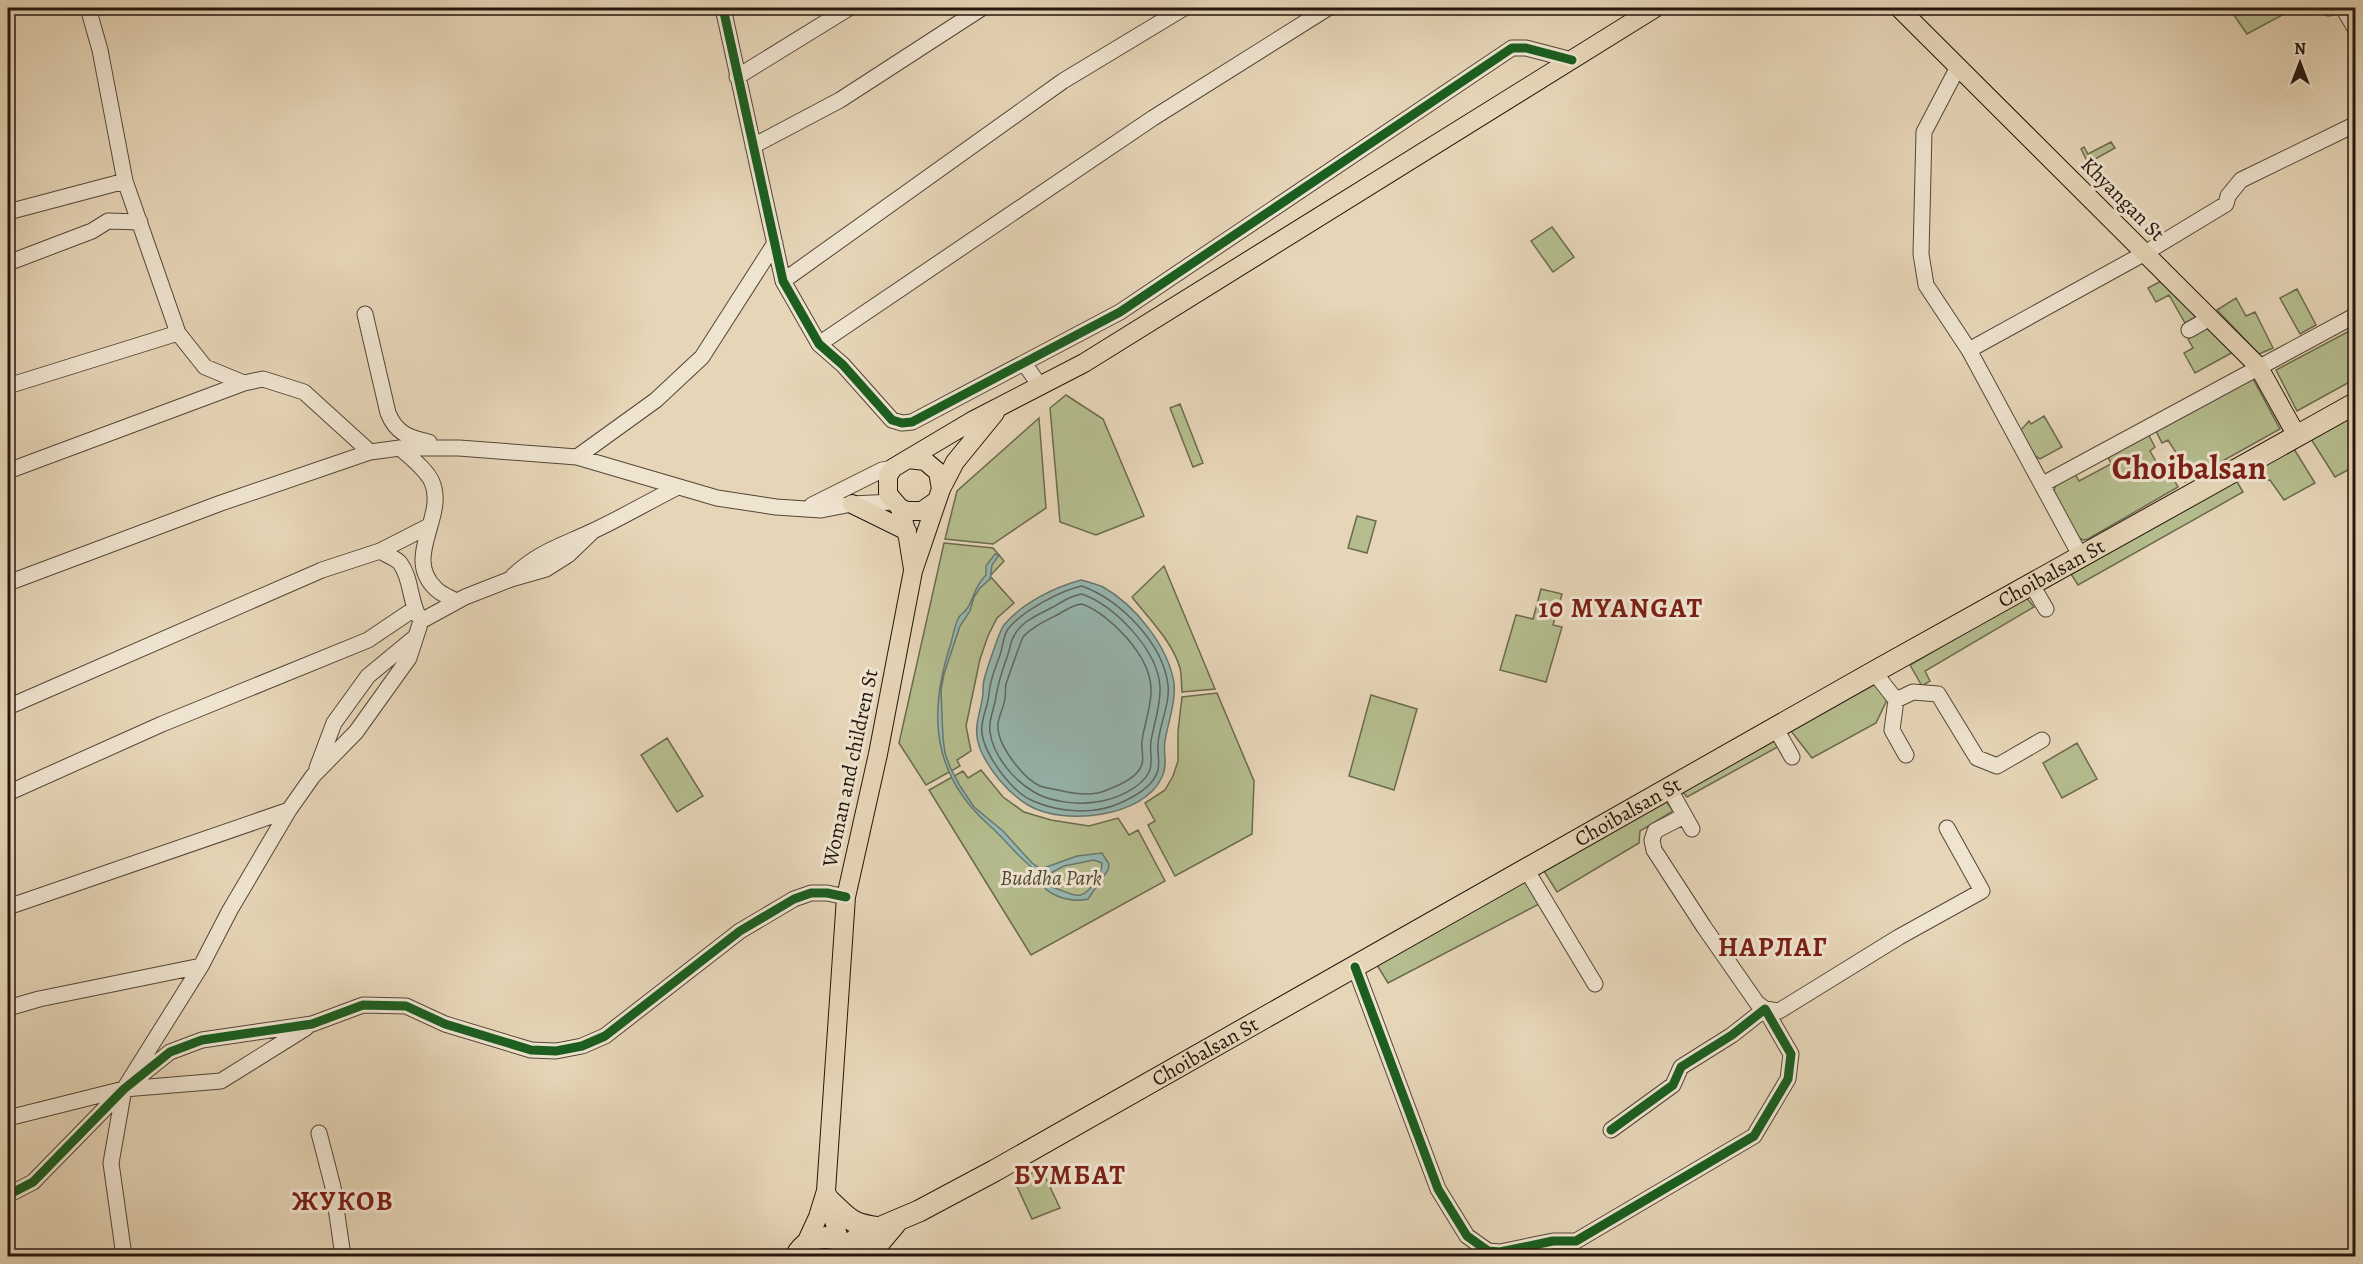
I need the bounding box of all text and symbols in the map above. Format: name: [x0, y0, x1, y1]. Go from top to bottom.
north arrow: [2270, 33, 2330, 93]
text: N: [2294, 38, 2306, 60]
street label: Khyangan St: [2075, 151, 2171, 247]
district label: Choibalsan: [2112, 445, 2266, 490]
street label: Choibalsan St: [1993, 532, 2110, 614]
district label: 10 MYANGAT: [1538, 590, 1704, 626]
street label: Woman and children St: [815, 666, 885, 870]
street label: Choibalsan St: [1569, 770, 1686, 853]
park label: Buddha Park: [1000, 864, 1102, 892]
district label: НАРЛАГ: [1718, 929, 1828, 965]
street label: Choibalsan St: [1147, 1010, 1263, 1093]
district label: БУМБАТ: [1014, 1157, 1126, 1193]
district label: ЖУКОВ: [292, 1183, 394, 1219]

